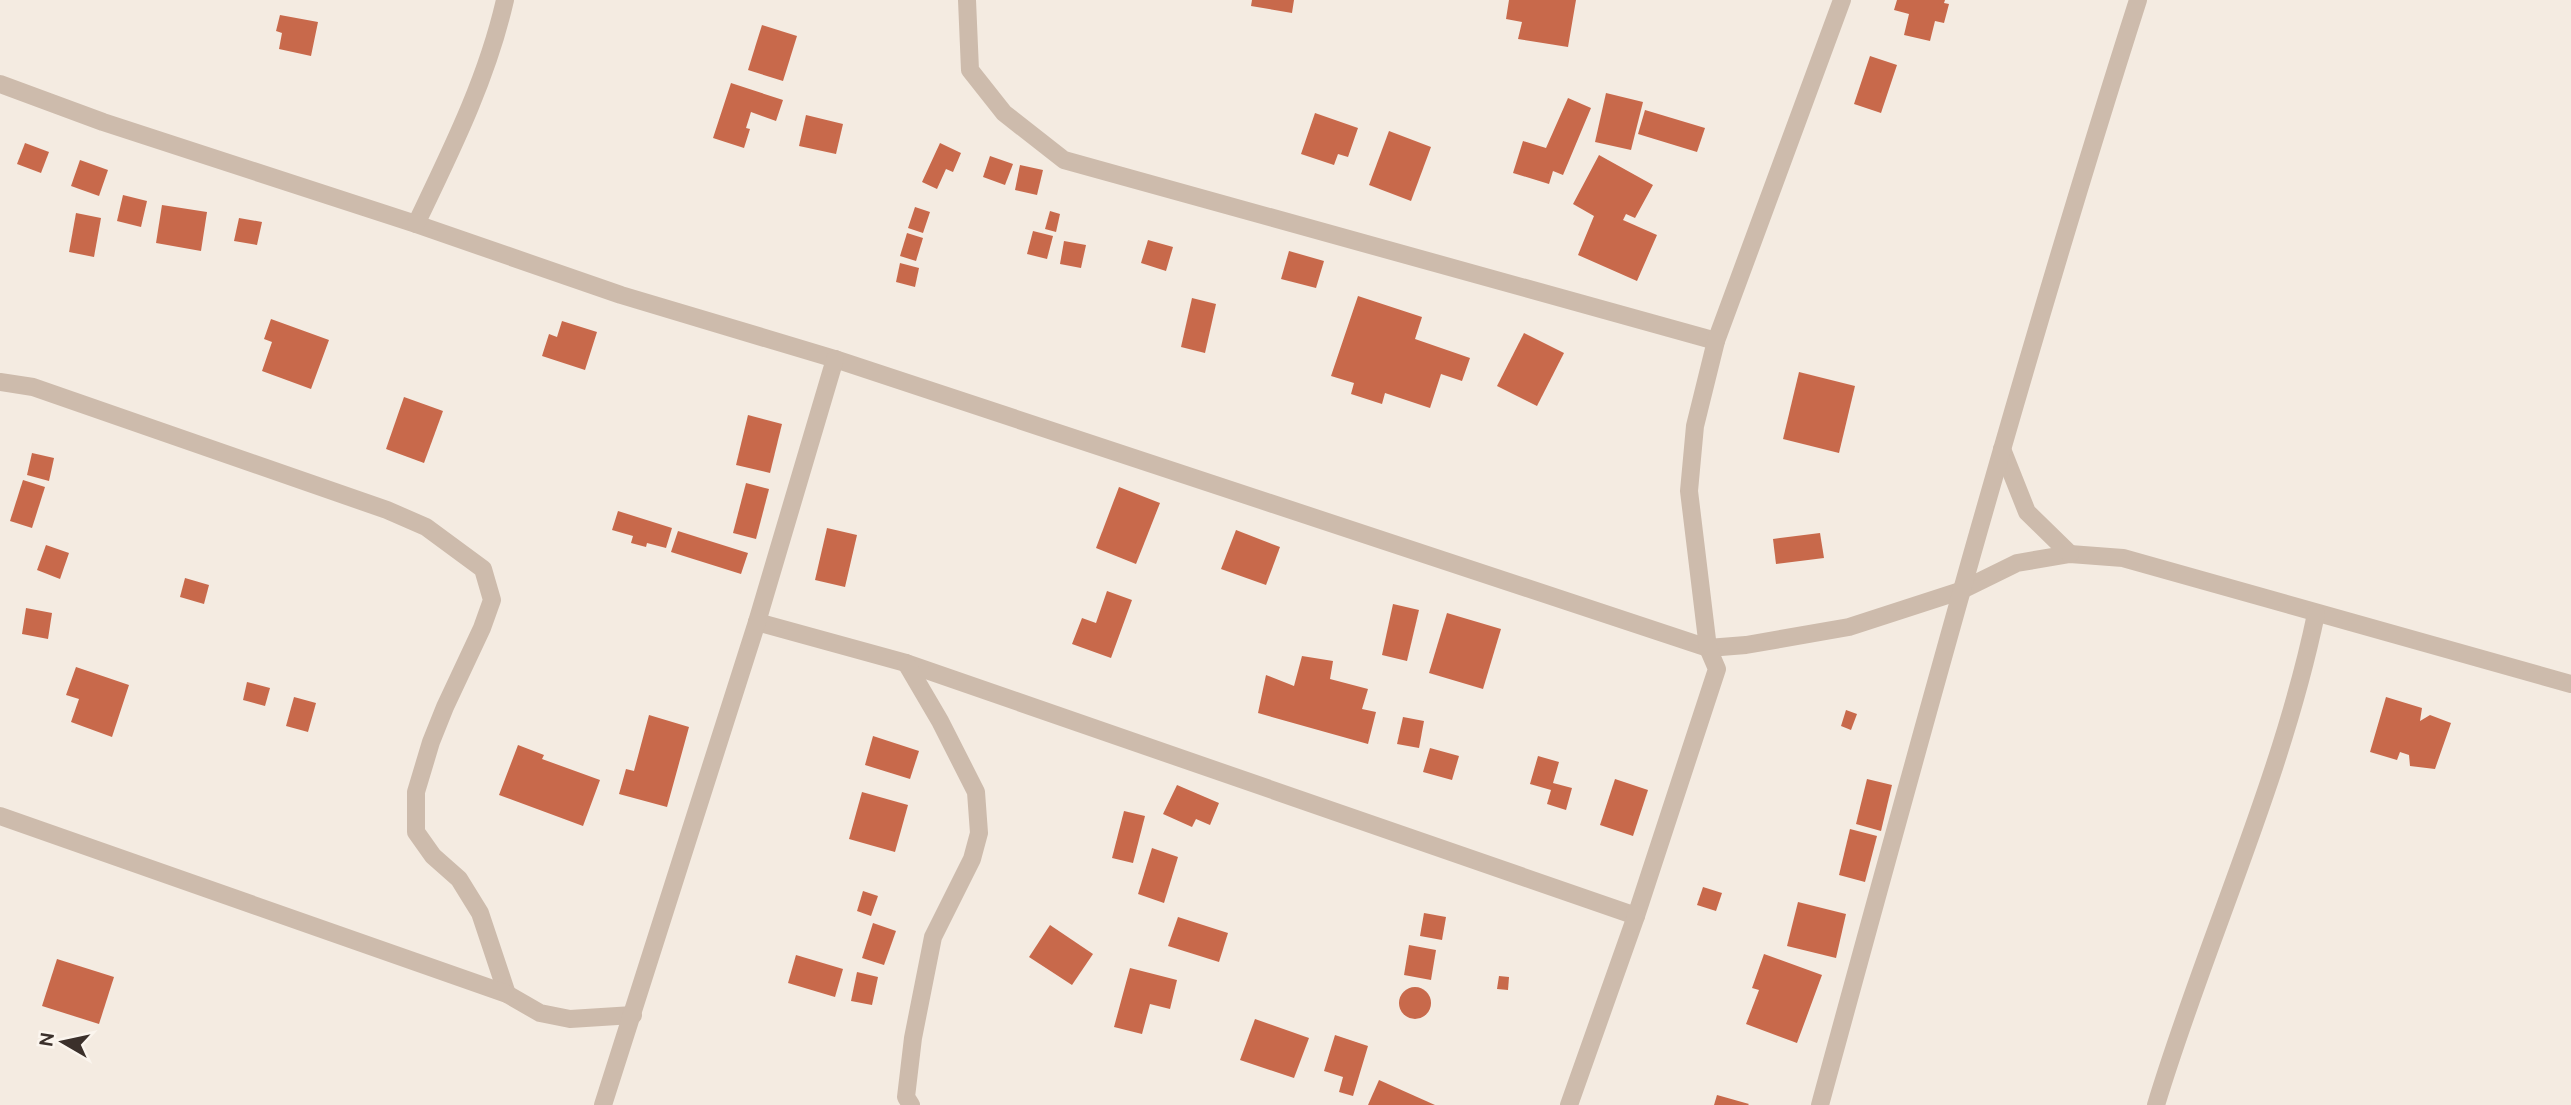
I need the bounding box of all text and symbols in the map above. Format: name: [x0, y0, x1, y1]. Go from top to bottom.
north arrow: [28, 1007, 98, 1077]
text: N: [34, 1031, 58, 1048]

